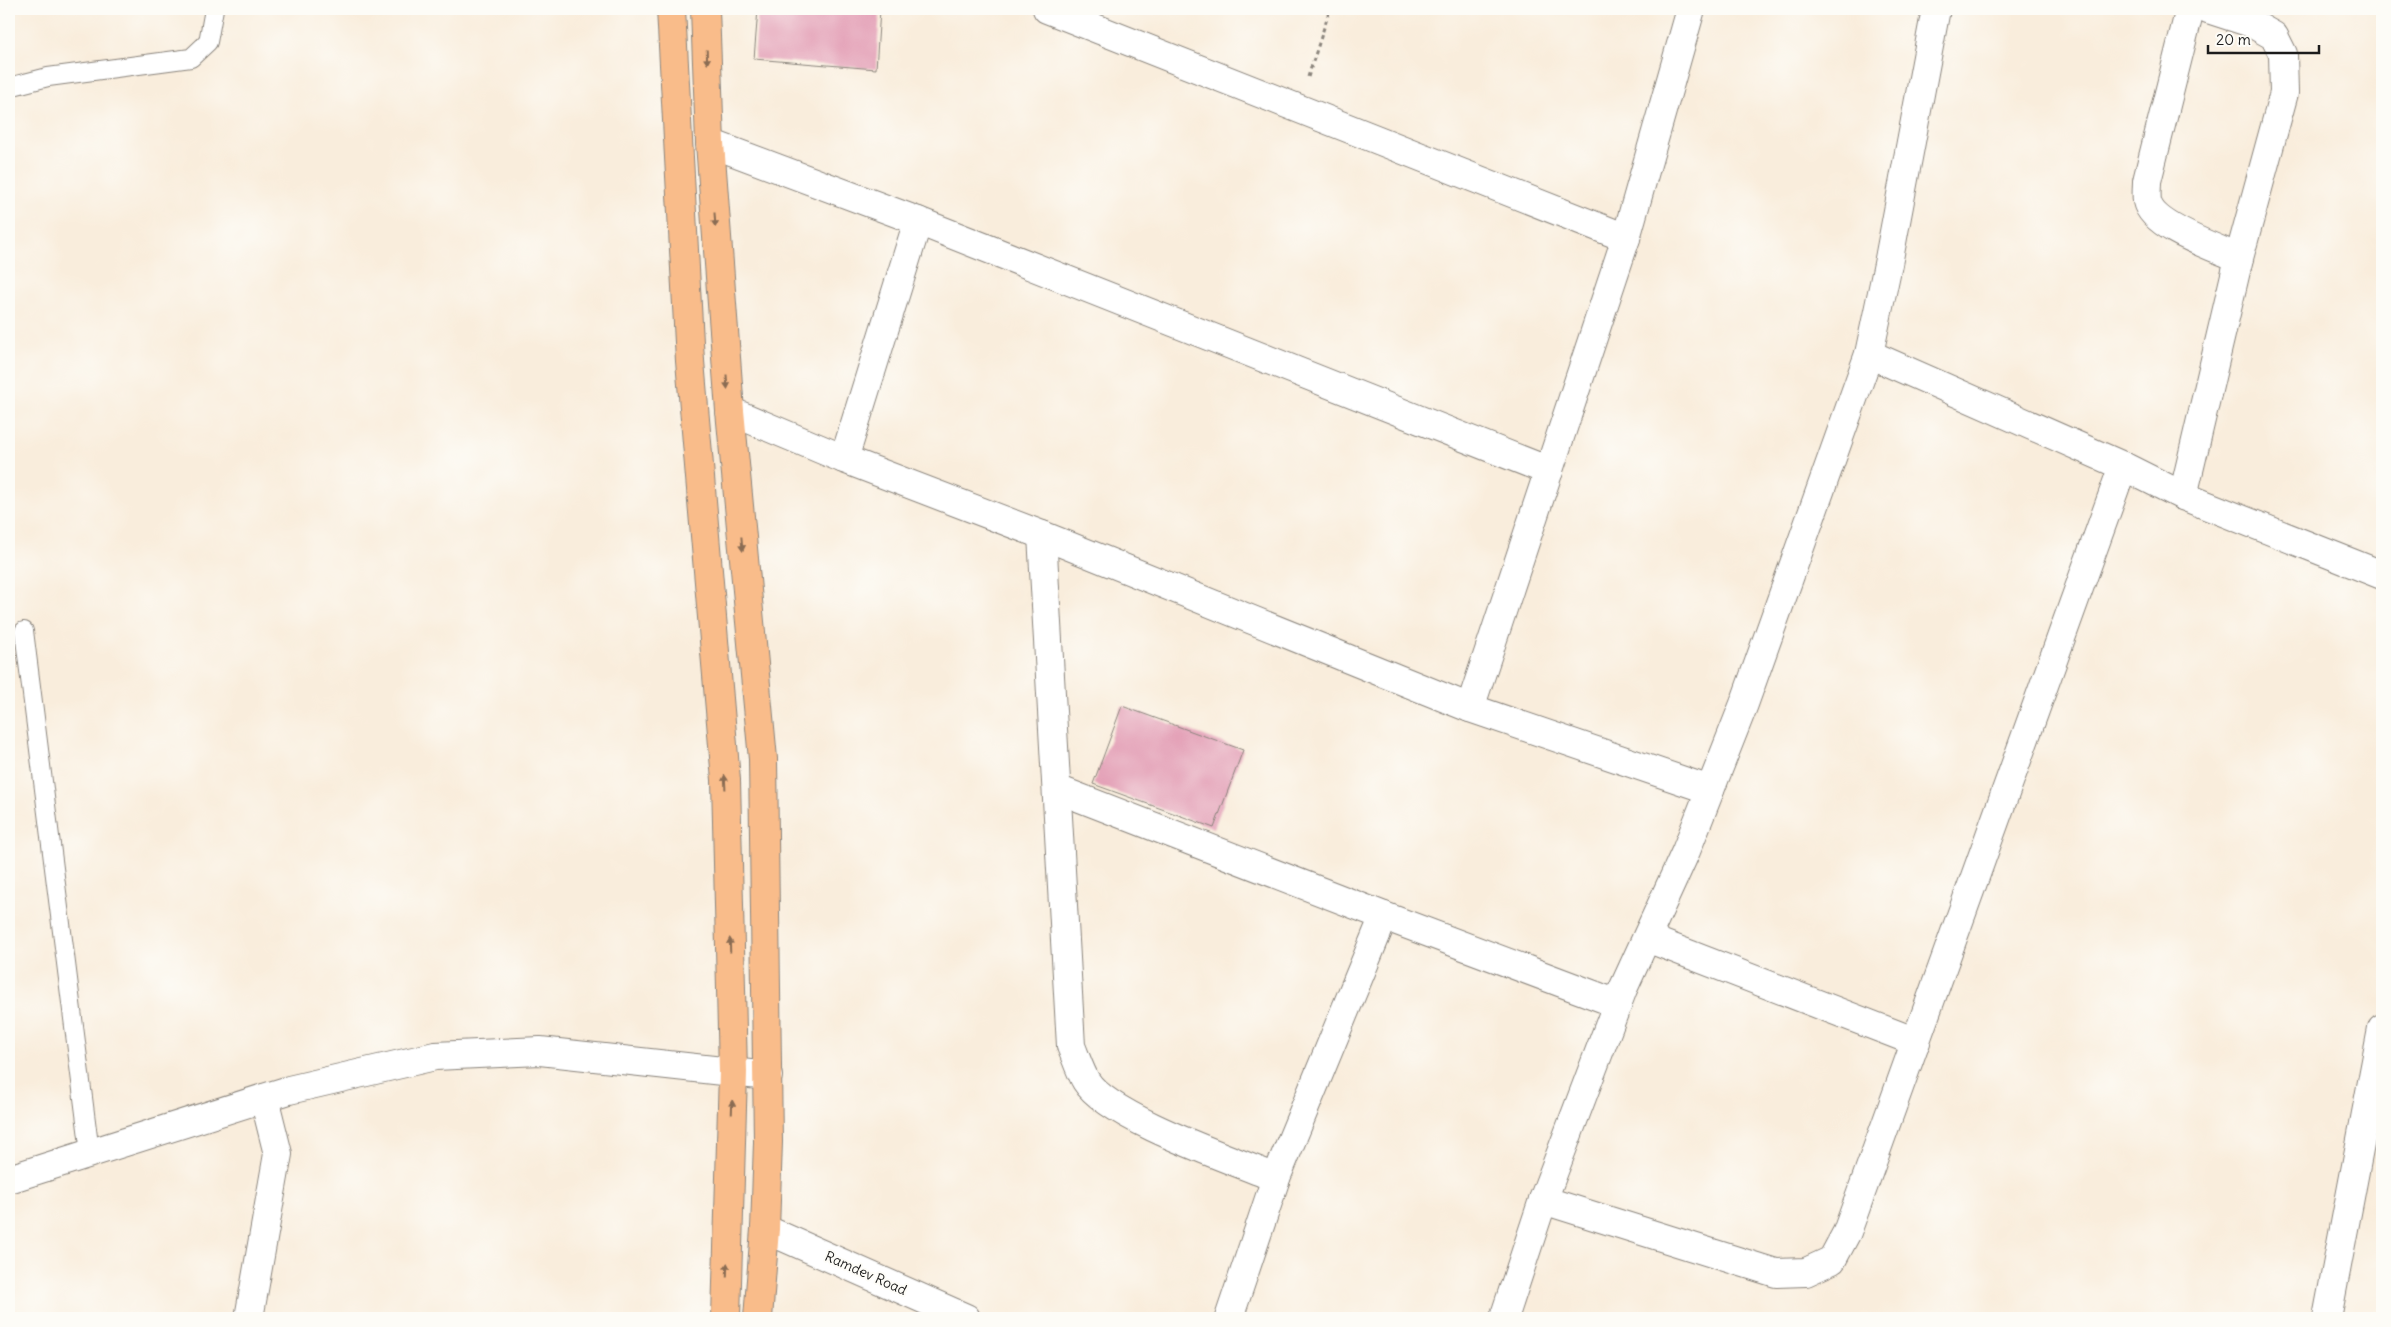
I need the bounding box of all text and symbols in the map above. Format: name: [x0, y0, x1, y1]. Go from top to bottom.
scale bar: [2208, 22, 2320, 54]
text: 20 m: [2216, 30, 2251, 49]
one-way arrow: [703, 50, 711, 66]
one-way arrow: [712, 212, 720, 228]
one-way arrow: [724, 374, 732, 390]
one-way arrow: [738, 536, 746, 552]
one-way arrow: [721, 774, 729, 790]
one-way arrow: [726, 936, 734, 952]
one-way arrow: [729, 1099, 737, 1115]
street label: Ramdev Road: [822, 1247, 910, 1299]
one-way arrow: [724, 1261, 732, 1277]

